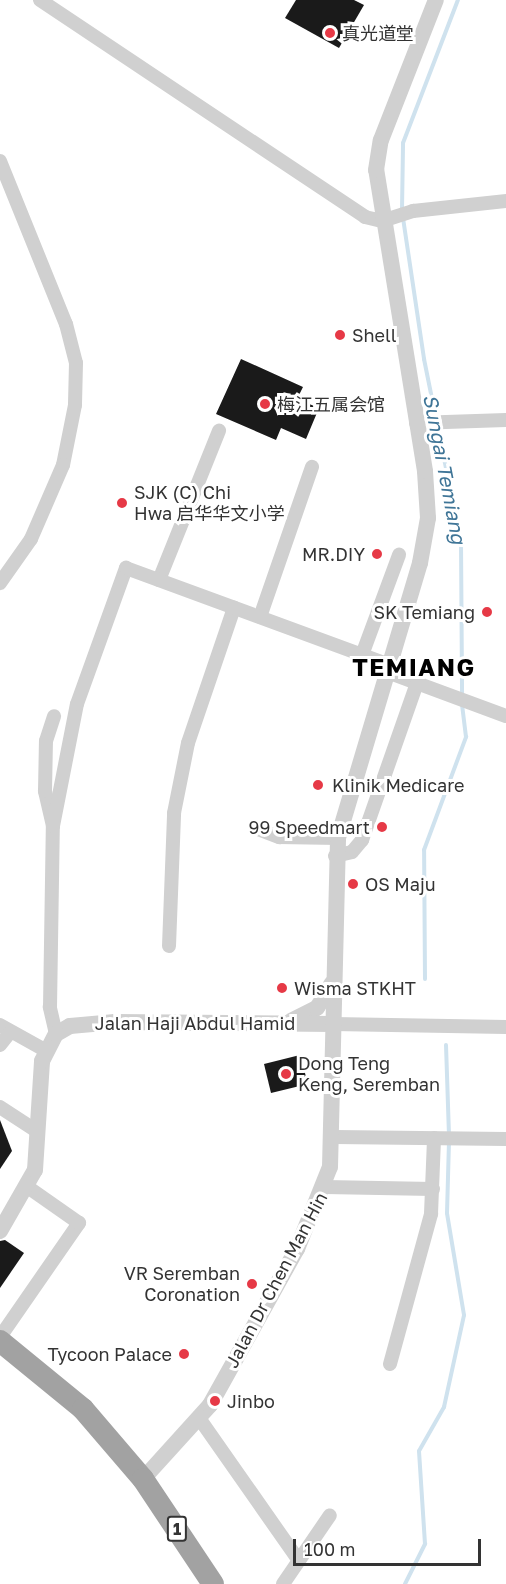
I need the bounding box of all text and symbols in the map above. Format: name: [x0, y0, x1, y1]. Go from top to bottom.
place label: 真光道堂: [342, 22, 414, 44]
marker: 真光道堂: [323, 26, 337, 40]
place label: Shell: [352, 324, 397, 346]
marker: Shell: [333, 328, 347, 342]
water label: Sungai Temiang: [419, 392, 471, 546]
place label: 梅江五属会馆: [277, 393, 385, 415]
marker: 梅江五属会馆: [258, 397, 272, 411]
place label: SJK (C) Chi Hwa 启华华文小学: [134, 482, 285, 524]
marker: SJK (C) Chi Hwa 启华华文小学: [115, 496, 129, 510]
place label: MR.DIY: [302, 543, 365, 565]
marker: MR.DIY: [370, 547, 384, 561]
place label: SK Temiang: [374, 601, 475, 623]
marker: SK Temiang: [480, 605, 494, 619]
district label: TEMIANG: [352, 653, 476, 681]
place label: Klinik Medicare: [332, 774, 464, 796]
marker: Klinik Medicare: [309, 776, 327, 794]
place label: 99 Speedmart: [249, 816, 370, 838]
marker: 99 Speedmart: [375, 820, 389, 834]
place label: OS Maju: [365, 873, 436, 895]
marker: OS Maju: [346, 877, 360, 891]
place label: Wisma STKHT: [294, 977, 416, 999]
marker: Wisma STKHT: [275, 981, 289, 995]
street label: Jalan Haji Abdul Hamid: [95, 1012, 295, 1034]
place label: Dong Teng Keng, Seremban: [298, 1053, 440, 1096]
marker: Dong Teng Keng, Seremban: [279, 1067, 293, 1081]
street label: Jalan Dr Chen Man Hin: [220, 1188, 332, 1372]
place label: VR Seremban Coronation: [124, 1263, 240, 1306]
marker: VR Seremban Coronation: [245, 1277, 259, 1291]
place label: Tycoon Palace: [48, 1343, 172, 1365]
marker: Tycoon Palace: [177, 1347, 191, 1361]
place label: Jinbo: [227, 1390, 275, 1412]
marker: Jinbo: [208, 1394, 222, 1408]
road number: 1: [166, 1516, 188, 1542]
scale bar: [296, 1527, 484, 1565]
text: 100 m: [304, 1538, 355, 1560]

